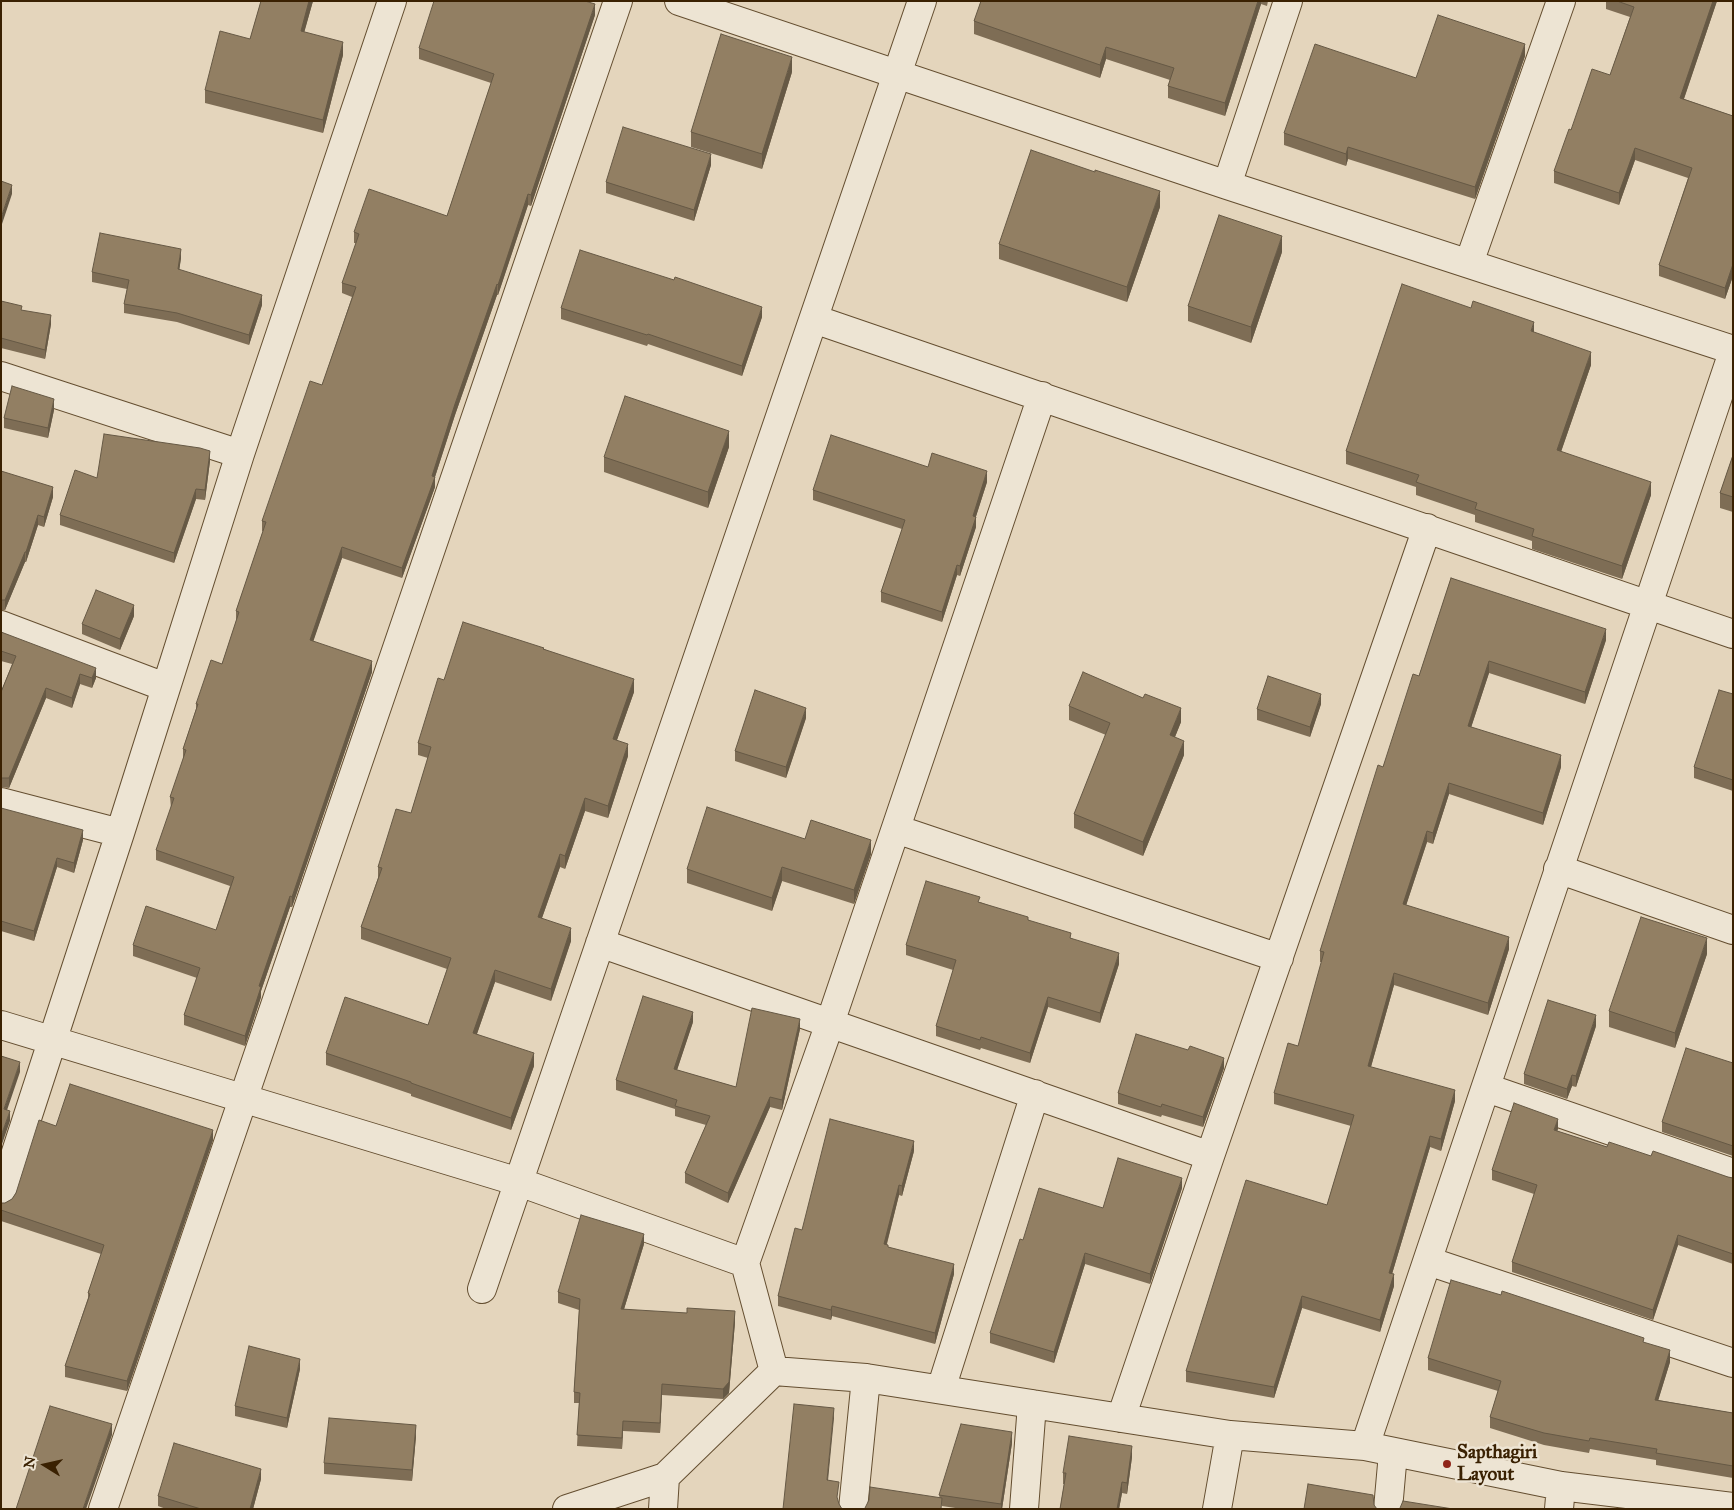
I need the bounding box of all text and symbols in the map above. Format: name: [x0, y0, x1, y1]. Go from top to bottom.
north arrow: [20, 1440, 70, 1490]
place label: Sapthagiri Layout: [1457, 1442, 1537, 1486]
text: N: [20, 1455, 39, 1470]
marker: Sapthagiri Layout: [1441, 1458, 1453, 1470]

